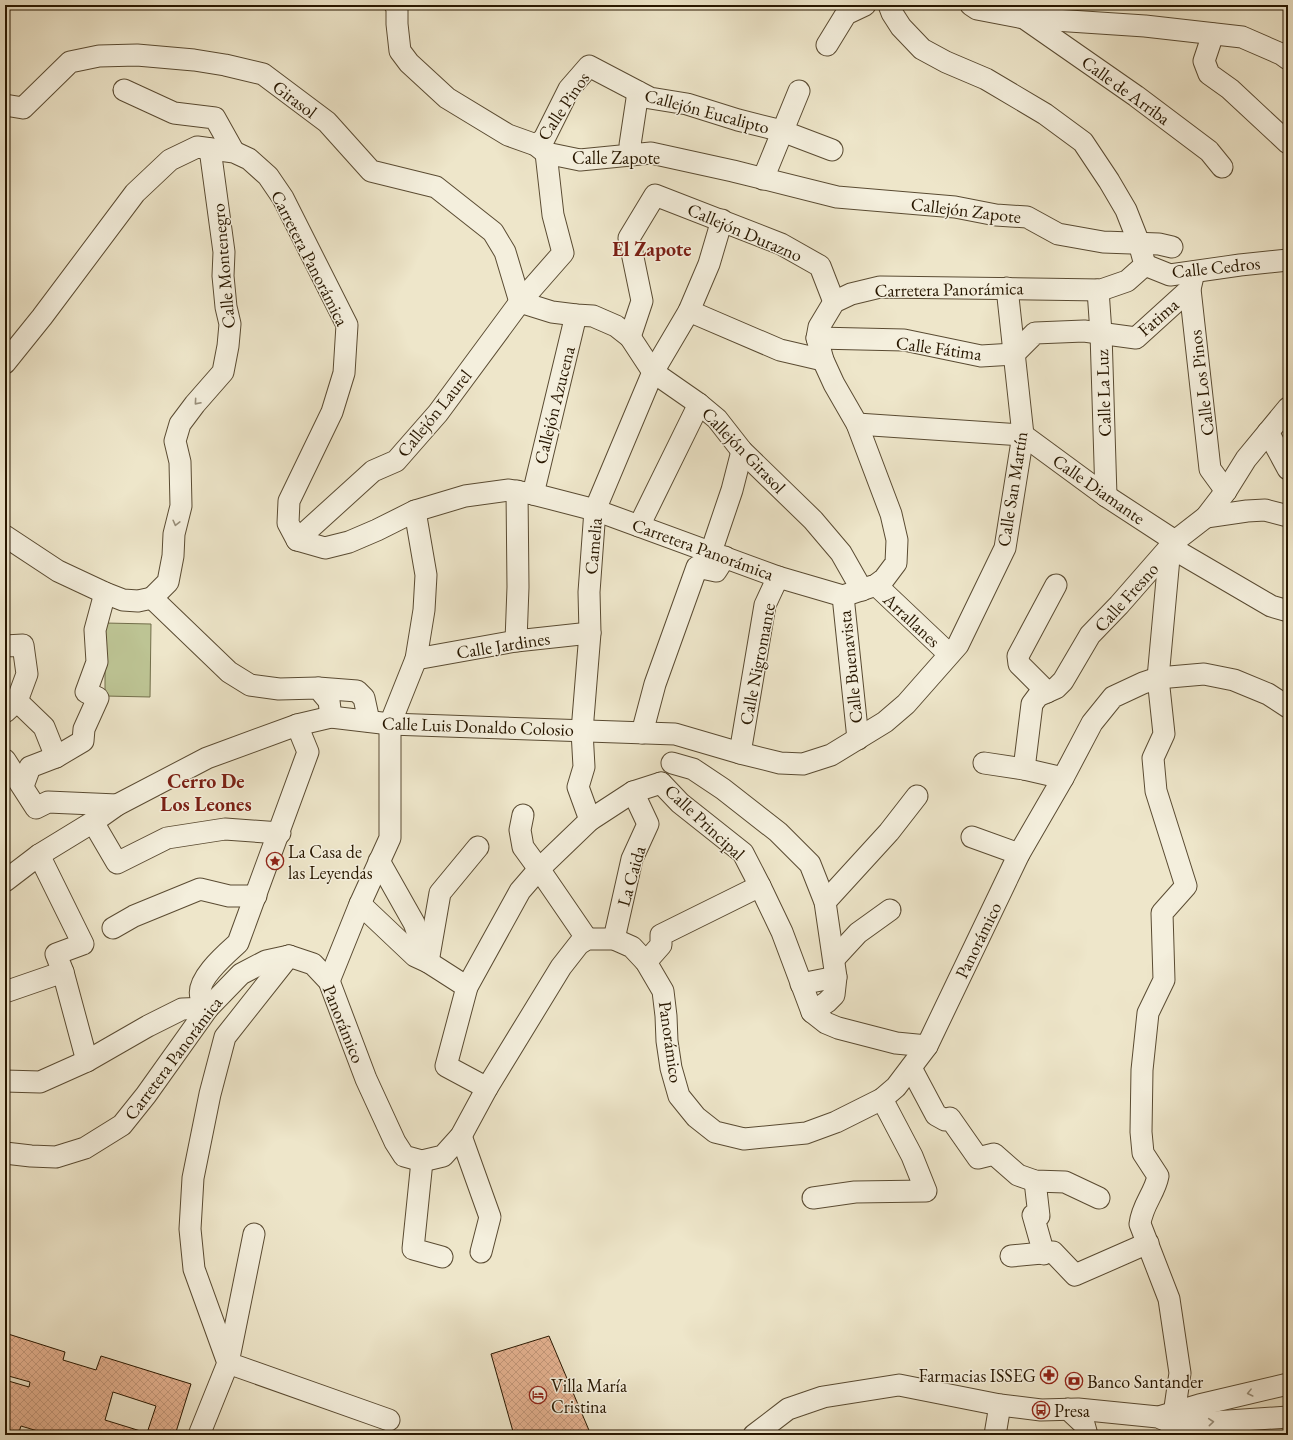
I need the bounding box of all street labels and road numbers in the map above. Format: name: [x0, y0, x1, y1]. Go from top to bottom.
street label: Calle de Arriba: [1077, 50, 1175, 130]
street label: Calle Pinos: [532, 67, 594, 145]
street label: Girasol: [268, 75, 322, 123]
street label: Callejón Eucalipto: [642, 83, 772, 139]
street label: Calle Zapote: [572, 146, 660, 169]
street label: Carretera Panorámica: [266, 186, 354, 330]
street label: Callejón Zapote: [910, 192, 1022, 228]
street label: Callejón Durazno: [684, 197, 806, 267]
street label: Calle Montenegro: [206, 202, 240, 329]
street label: Calle Cedros: [1171, 251, 1261, 283]
street label: Carretera Panorámica: [874, 276, 1024, 302]
street label: Fatima: [1133, 292, 1184, 341]
street label: Calle Los Pinos: [1183, 329, 1219, 437]
street label: Calle Fátima: [895, 331, 984, 366]
street label: Callejón Azucena: [528, 343, 580, 466]
street label: Calle La Luz: [1090, 349, 1116, 437]
street label: Callejón Laurel: [392, 364, 476, 462]
street label: Callejón Girasol: [697, 402, 791, 498]
street label: Calle San Martín: [992, 429, 1033, 548]
street label: Calle Diamante: [1048, 449, 1150, 529]
street label: Carretera Panorámica: [629, 513, 778, 586]
street label: Camelia: [579, 516, 607, 575]
street label: Calle Fresno: [1089, 557, 1163, 637]
street label: Arrallanes: [878, 587, 946, 652]
street label: Calle Nigromante: [734, 601, 780, 727]
street label: Calle Buenavista: [833, 609, 867, 725]
street label: Calle Jardines: [455, 626, 552, 664]
street label: Calle Luis Donaldo Colosio: [382, 711, 574, 741]
street label: Calle Principal: [660, 779, 750, 865]
street label: La Caida: [611, 842, 651, 909]
street label: Panorámico: [950, 898, 1006, 982]
street label: Panorámico: [318, 982, 370, 1066]
street label: Carretera Panorámica: [119, 991, 227, 1124]
street label: Panorámico: [654, 1000, 688, 1084]

